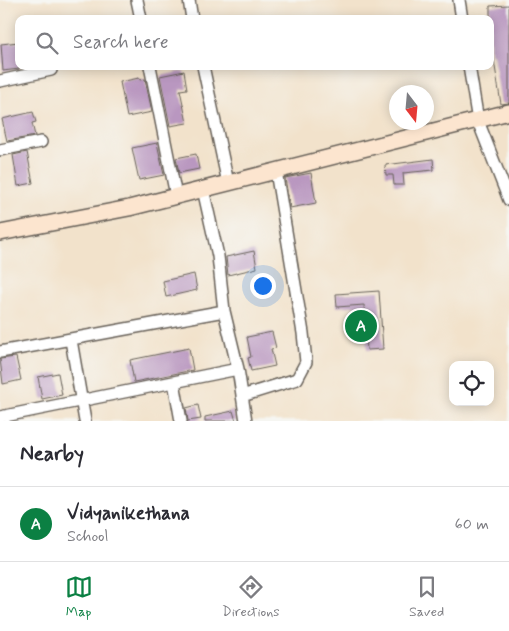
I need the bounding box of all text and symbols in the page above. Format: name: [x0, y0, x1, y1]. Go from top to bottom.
search box: [15, 15, 494, 70]
icon: search: [33, 29, 61, 57]
text: Search here: [73, 30, 169, 55]
north arrow: [389, 85, 434, 130]
your location: [250, 273, 276, 299]
pin: A: [345, 307, 377, 345]
map controls: [449, 361, 494, 406]
button: locate: [449, 361, 494, 406]
text: Nearby: [20, 440, 84, 468]
text: Vidyanikethana: [67, 501, 190, 526]
text: A: [31, 514, 41, 535]
text: 60 m: [455, 514, 489, 535]
text: School: [67, 526, 108, 547]
tab: Map: [65, 573, 93, 621]
tab: Directions: [222, 573, 280, 621]
tab: Saved: [409, 573, 444, 621]

